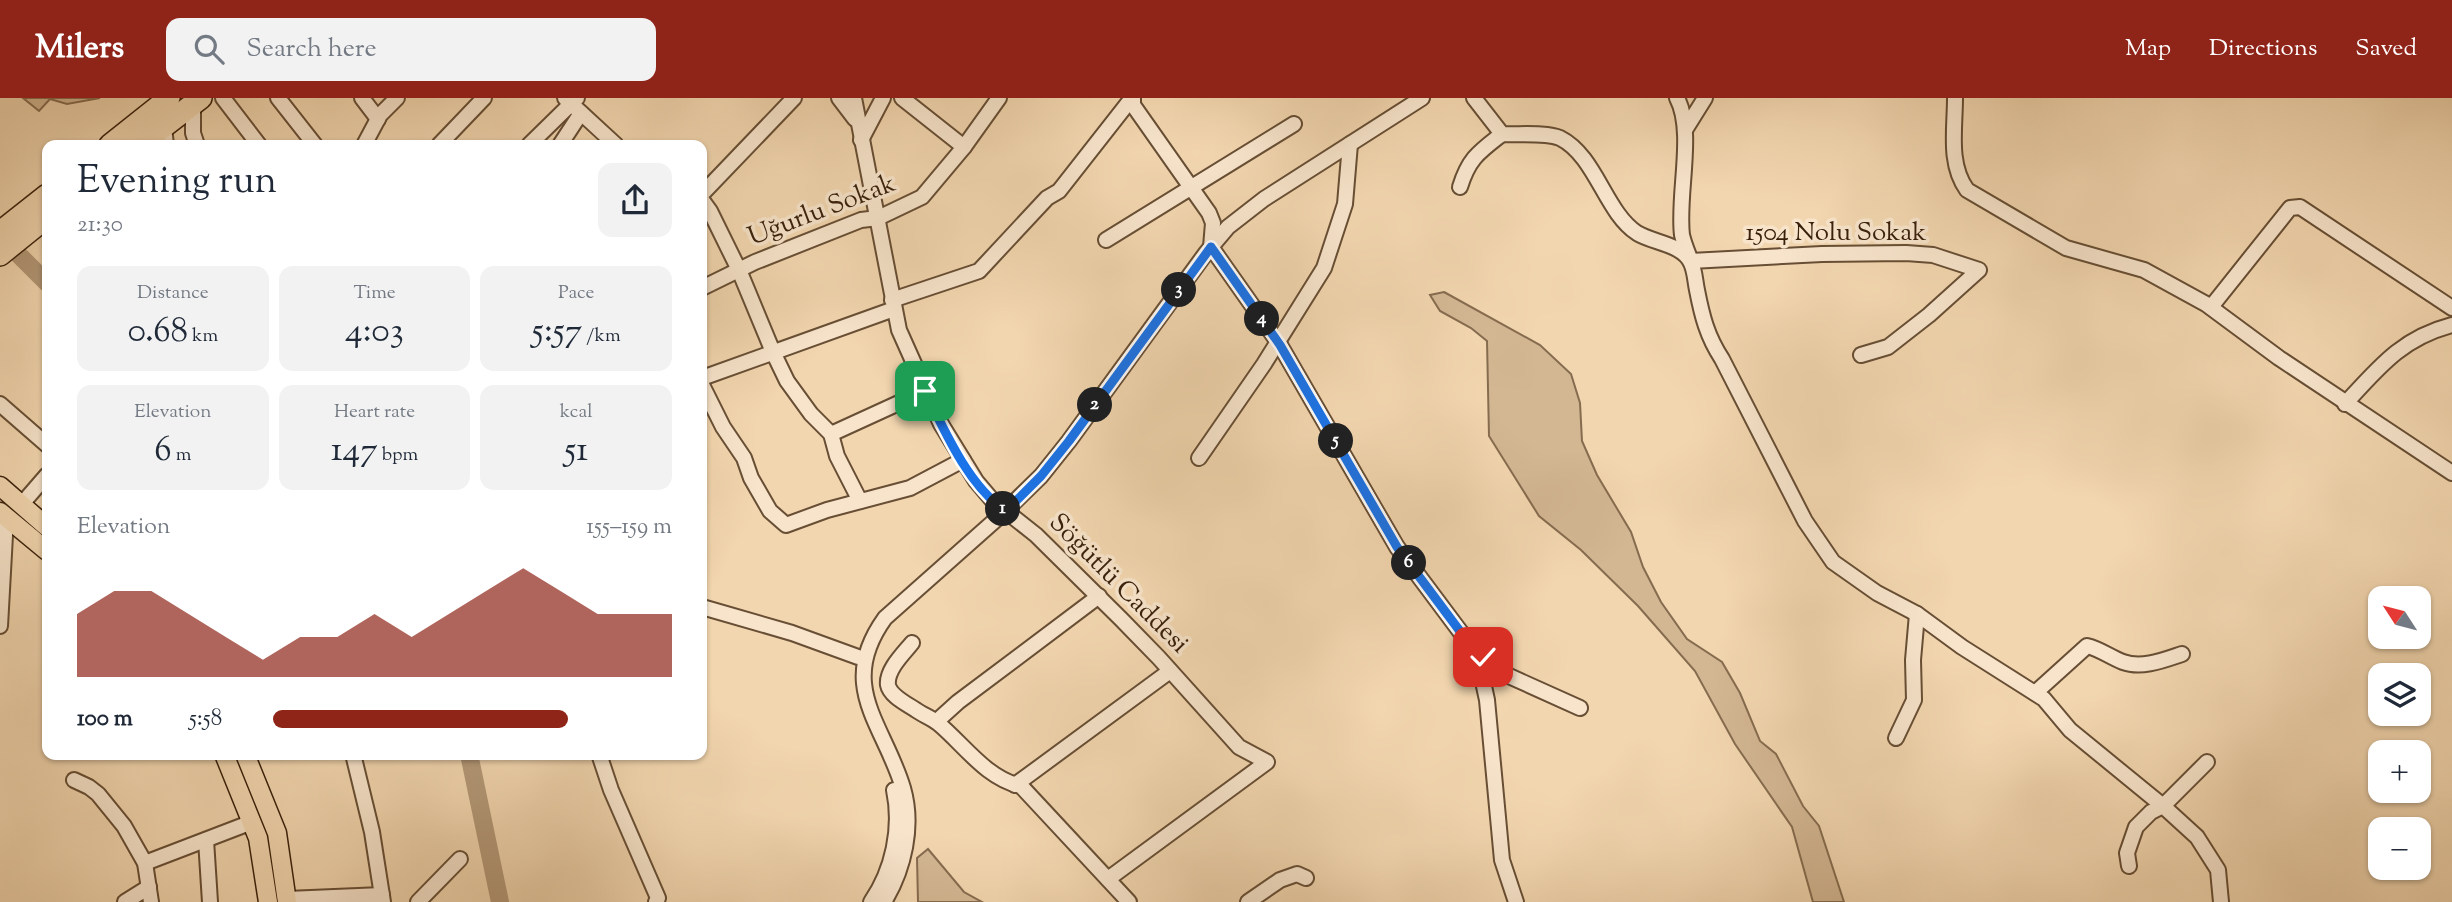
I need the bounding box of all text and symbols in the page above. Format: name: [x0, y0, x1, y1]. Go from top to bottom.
search box: [166, 18, 656, 81]
text: Milers: [35, 25, 124, 73]
icon: search: [190, 30, 228, 68]
text: Search here: [246, 31, 377, 68]
text: Map: [2125, 32, 2171, 66]
text: Directions: [2209, 32, 2317, 66]
text: Saved: [2355, 32, 2417, 66]
text: Evening run: [77, 156, 277, 210]
button: share: [598, 163, 672, 237]
street label: Uğurlu Sokak: [743, 166, 901, 256]
text: 21:30: [77, 209, 123, 242]
street label: 1504 Nolu Sokak: [1746, 215, 1926, 252]
pin: 3: [1162, 272, 1196, 308]
text: 3: [1175, 276, 1182, 303]
text: Distance: [137, 280, 209, 307]
text: Time: [353, 280, 396, 307]
text: Pace: [558, 280, 594, 307]
pin: 4: [1244, 302, 1280, 336]
text: 4: [1257, 305, 1266, 332]
text: 0.68: [127, 307, 188, 358]
text: 4:03: [345, 307, 404, 358]
text: 5:57: [532, 307, 582, 358]
text: km: [188, 323, 218, 350]
text: /km: [582, 323, 621, 350]
pin: [895, 361, 955, 421]
icon: arrive: [906, 372, 944, 410]
pin: 2: [1078, 388, 1112, 422]
text: 2: [1090, 391, 1099, 418]
text: Elevation: [134, 399, 211, 426]
text: Heart rate: [334, 399, 415, 426]
text: kcal: [560, 399, 592, 426]
pin: 5: [1318, 424, 1354, 458]
text: 6: [154, 426, 172, 477]
text: 147: [331, 426, 378, 477]
text: 51: [564, 426, 588, 477]
text: 5: [1332, 427, 1339, 454]
text: m: [172, 442, 191, 469]
text: bpm: [378, 442, 418, 469]
pin: 1: [986, 492, 1020, 526]
text: 1: [999, 495, 1006, 522]
street label: Söğütlü Caddesi: [1040, 506, 1196, 662]
text: Elevation: [77, 511, 170, 544]
text: 155–159 m: [586, 511, 672, 544]
pin: 6: [1392, 546, 1426, 580]
text: 6: [1404, 549, 1413, 576]
north arrow: [2368, 586, 2431, 649]
map controls: [2368, 586, 2431, 880]
pin: [1453, 627, 1513, 687]
icon: check: [1464, 638, 1502, 676]
button: layers: [2368, 663, 2431, 726]
text: 100 m: [77, 703, 133, 736]
text: 5:58: [189, 703, 222, 736]
button: +: [2368, 740, 2431, 803]
button: −: [2368, 817, 2431, 880]

